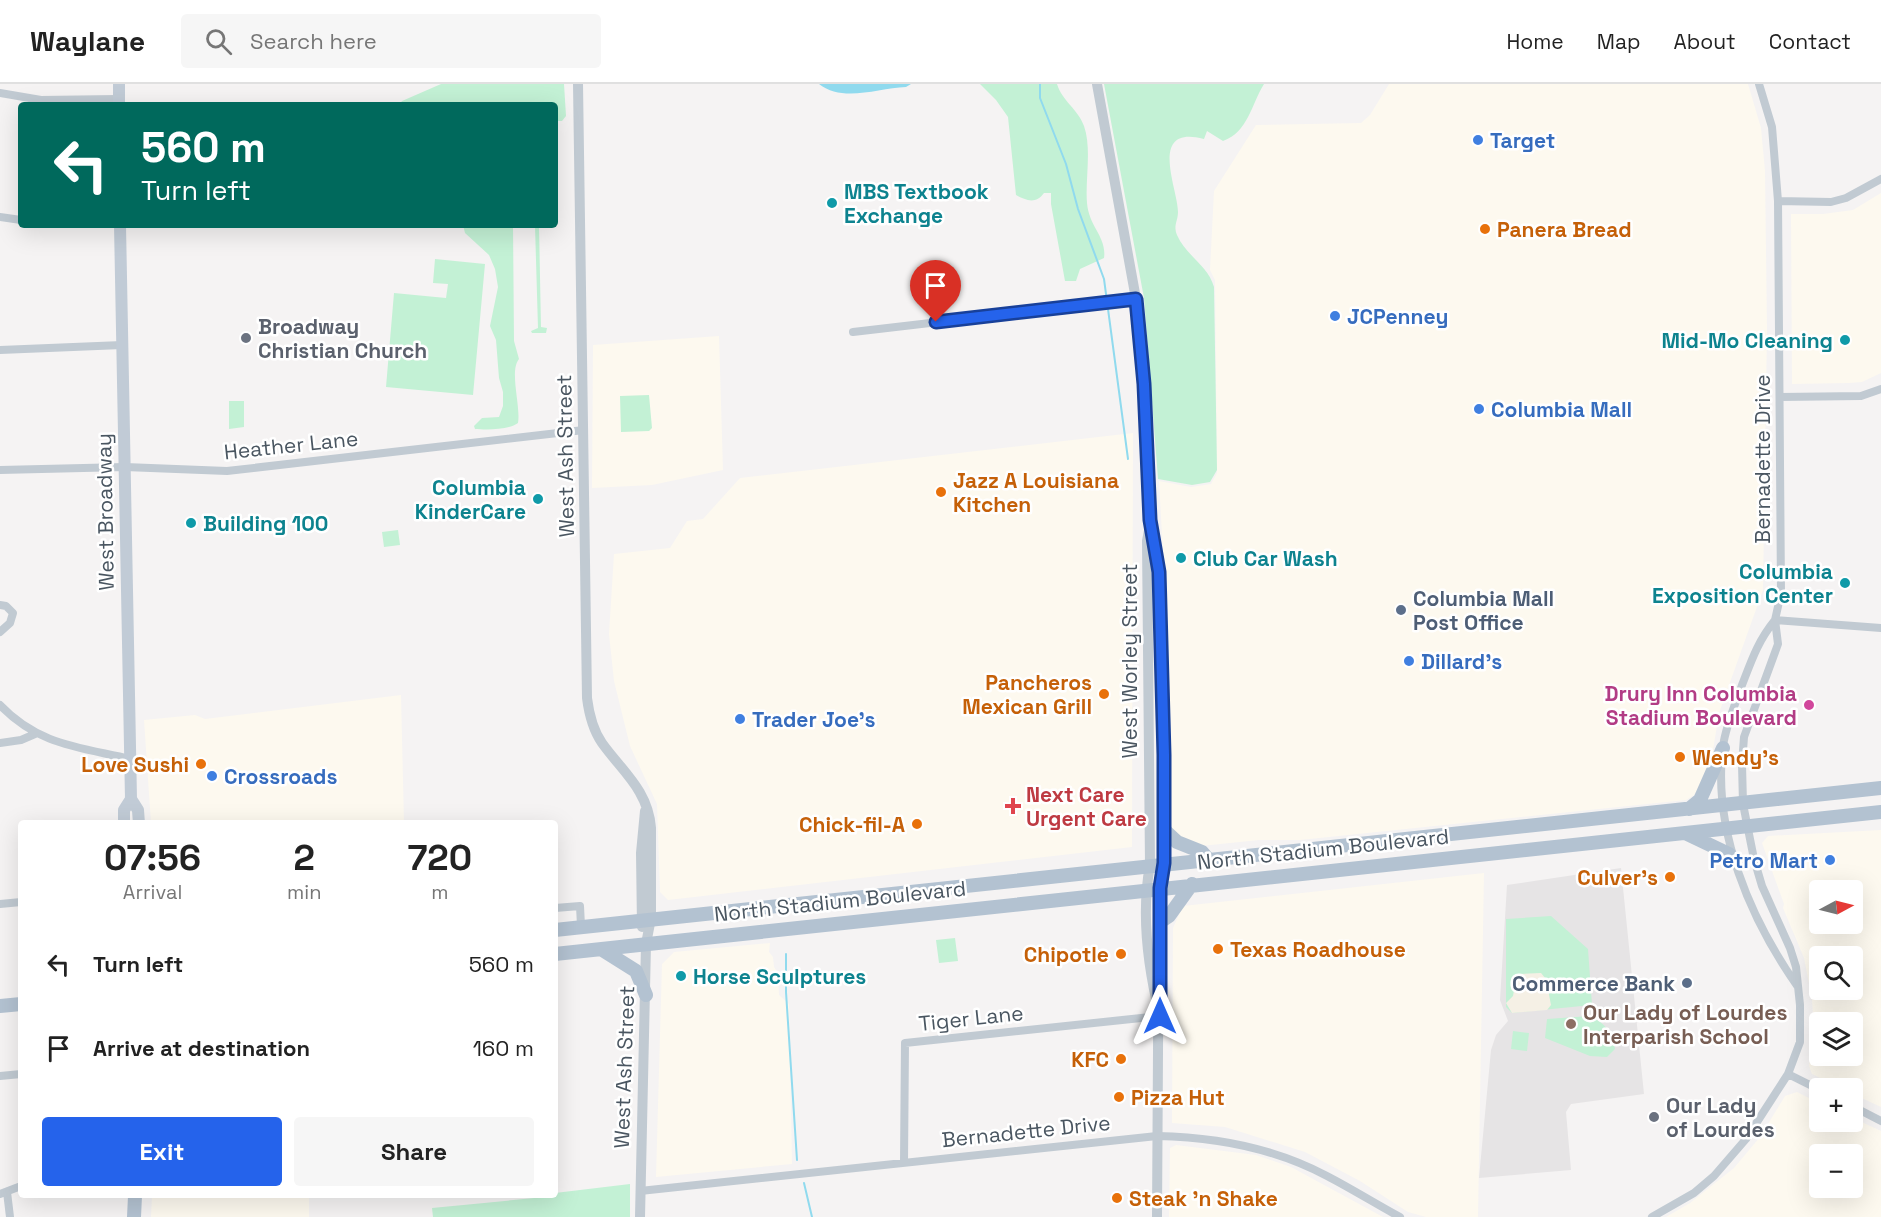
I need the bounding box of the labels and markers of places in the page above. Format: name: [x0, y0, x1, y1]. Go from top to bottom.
place label: Target: [1490, 127, 1555, 154]
marker: Target: [1471, 133, 1485, 147]
place label: MBS Textbook Exchange: [844, 178, 989, 229]
marker: MBS Textbook Exchange: [825, 196, 839, 210]
place label: Panera Bread: [1497, 216, 1632, 243]
marker: Panera Bread: [1478, 222, 1492, 236]
pin: [910, 260, 961, 322]
place label: JCPenney: [1347, 303, 1448, 330]
marker: JCPenney: [1328, 309, 1342, 323]
place label: Broadway Christian Church: [258, 313, 427, 364]
place label: Mid-Mo Cleaning: [1661, 327, 1833, 354]
marker: Broadway Christian Church: [239, 331, 253, 345]
marker: Mid-Mo Cleaning: [1838, 333, 1852, 347]
place label: Columbia Mall: [1491, 396, 1632, 423]
marker: Columbia Mall: [1472, 402, 1486, 416]
place label: Jazz A Louisiana Kitchen: [953, 467, 1119, 518]
place label: Columbia KinderCare: [415, 474, 526, 525]
marker: Jazz A Louisiana Kitchen: [934, 485, 948, 499]
marker: Columbia KinderCare: [531, 492, 545, 506]
place label: Building 100: [203, 510, 328, 537]
marker: Building 100: [184, 516, 198, 530]
place label: Club Car Wash: [1193, 545, 1338, 572]
marker: Club Car Wash: [1174, 551, 1188, 565]
place label: Columbia Exposition Center: [1652, 558, 1833, 609]
marker: Columbia Exposition Center: [1838, 576, 1852, 590]
place label: Columbia Mall Post Office: [1413, 585, 1554, 636]
marker: Columbia Mall Post Office: [1394, 603, 1408, 617]
place label: Dillard's: [1421, 648, 1502, 675]
marker: Dillard's: [1402, 654, 1416, 668]
place label: Pancheros Mexican Grill: [962, 669, 1092, 720]
place label: Drury Inn Columbia Stadium Boulevard: [1604, 680, 1797, 731]
marker: Pancheros Mexican Grill: [1097, 687, 1111, 701]
marker: Drury Inn Columbia Stadium Boulevard: [1802, 698, 1816, 712]
place label: Trader Joe's: [752, 706, 876, 733]
marker: Trader Joe's: [733, 712, 747, 726]
place label: Wendy's: [1692, 744, 1779, 771]
marker: Wendy's: [1673, 750, 1687, 764]
place label: Love Sushi: [81, 751, 189, 778]
marker: Love Sushi: [194, 757, 208, 771]
place label: Crossroads: [224, 763, 337, 790]
marker: Crossroads: [205, 769, 219, 783]
place label: Next Care Urgent Care: [1026, 781, 1147, 832]
marker: Next Care Urgent Care: [1004, 797, 1022, 815]
place label: Chick-fil-A: [799, 811, 905, 838]
marker: Chick-fil-A: [910, 817, 924, 831]
place label: Petro Mart: [1710, 847, 1818, 874]
marker: Petro Mart: [1823, 853, 1837, 867]
place label: Culver's: [1577, 864, 1658, 891]
marker: Culver's: [1663, 870, 1677, 884]
place label: Texas Roadhouse: [1230, 936, 1406, 963]
place label: Chipotle: [1024, 941, 1109, 968]
marker: Texas Roadhouse: [1211, 942, 1225, 956]
marker: Chipotle: [1114, 947, 1128, 961]
place label: Horse Sculptures: [693, 963, 866, 990]
marker: Horse Sculptures: [674, 969, 688, 983]
place label: Commerce Bank: [1512, 970, 1675, 997]
marker: Commerce Bank: [1680, 976, 1694, 990]
place label: Our Lady of Lourdes Interparish School: [1583, 999, 1787, 1050]
marker: Our Lady of Lourdes Interparish School: [1564, 1017, 1578, 1031]
place label: KFC: [1071, 1046, 1109, 1073]
marker: KFC: [1114, 1052, 1128, 1066]
place label: Pizza Hut: [1131, 1084, 1225, 1111]
marker: Pizza Hut: [1112, 1090, 1126, 1104]
place label: Our Lady of Lourdes: [1666, 1092, 1775, 1143]
marker: Our Lady of Lourdes: [1647, 1110, 1661, 1124]
place label: Steak 'n Shake: [1129, 1185, 1278, 1212]
marker: Steak 'n Shake: [1110, 1191, 1124, 1205]

